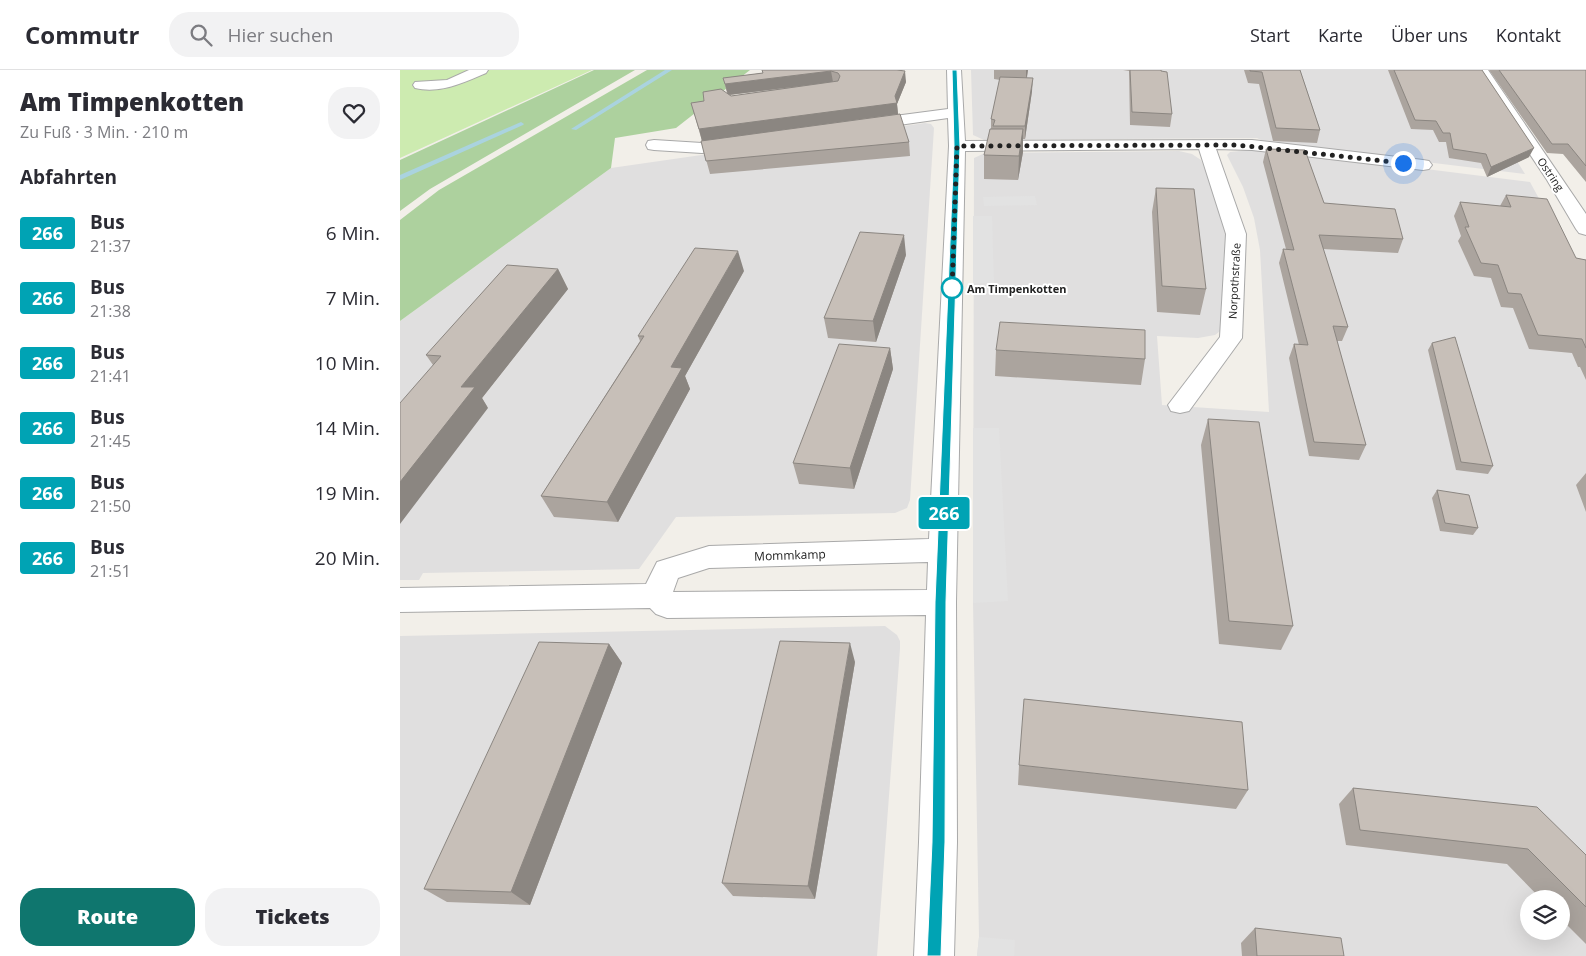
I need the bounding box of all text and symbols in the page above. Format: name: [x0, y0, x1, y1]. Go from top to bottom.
search box: [169, 12, 519, 57]
text: Commutr: [25, 18, 139, 51]
icon: search: [187, 21, 215, 49]
text: Hier suchen: [227, 22, 333, 48]
text: Start: [1250, 23, 1290, 47]
text: Karte: [1318, 23, 1363, 47]
text: Über uns: [1391, 23, 1468, 47]
text: Kontakt: [1496, 23, 1561, 47]
text: Am Timpenkotten: [20, 85, 244, 118]
button: heart: [328, 87, 380, 139]
text: Zu Fuß · 3 Min. · 210 m: [20, 121, 188, 143]
your location: [1391, 151, 1416, 176]
street label: Ostring: [1534, 154, 1568, 194]
text: Abfahrten: [20, 164, 117, 190]
text: Bus: [90, 209, 125, 235]
text: 6 Min.: [326, 220, 380, 246]
text: 266: [32, 221, 63, 245]
text: 21:37: [90, 235, 131, 257]
street label: Norpothstraße: [1225, 243, 1243, 319]
text: Bus: [90, 274, 125, 300]
marker: Am Timpenkotten: [941, 277, 963, 299]
place label: Am Timpenkotten: [967, 281, 1066, 296]
text: 7 Min.: [326, 285, 380, 311]
text: 266: [32, 286, 63, 310]
text: 21:38: [90, 300, 131, 322]
text: Bus: [90, 339, 125, 365]
text: 10 Min.: [315, 350, 380, 376]
text: 266: [32, 351, 63, 375]
text: 21:41: [90, 365, 131, 387]
text: Bus: [90, 404, 125, 430]
text: 14 Min.: [315, 415, 380, 441]
text: 266: [32, 416, 63, 440]
text: 21:45: [90, 430, 131, 452]
text: Bus: [90, 469, 125, 495]
text: 19 Min.: [315, 480, 380, 506]
text: 266: [32, 481, 63, 505]
text: 21:50: [90, 495, 131, 517]
line badge: 266: [915, 497, 973, 529]
text: 266: [929, 501, 959, 525]
text: Bus: [90, 534, 125, 560]
text: 20 Min.: [315, 545, 380, 571]
street label: Mommkamp: [754, 545, 826, 565]
text: 266: [32, 546, 63, 570]
text: 21:51: [90, 560, 131, 582]
button: Route: [20, 888, 195, 946]
button: Tickets: [205, 888, 380, 946]
map controls: [1520, 890, 1570, 940]
button: layers: [1520, 890, 1570, 940]

